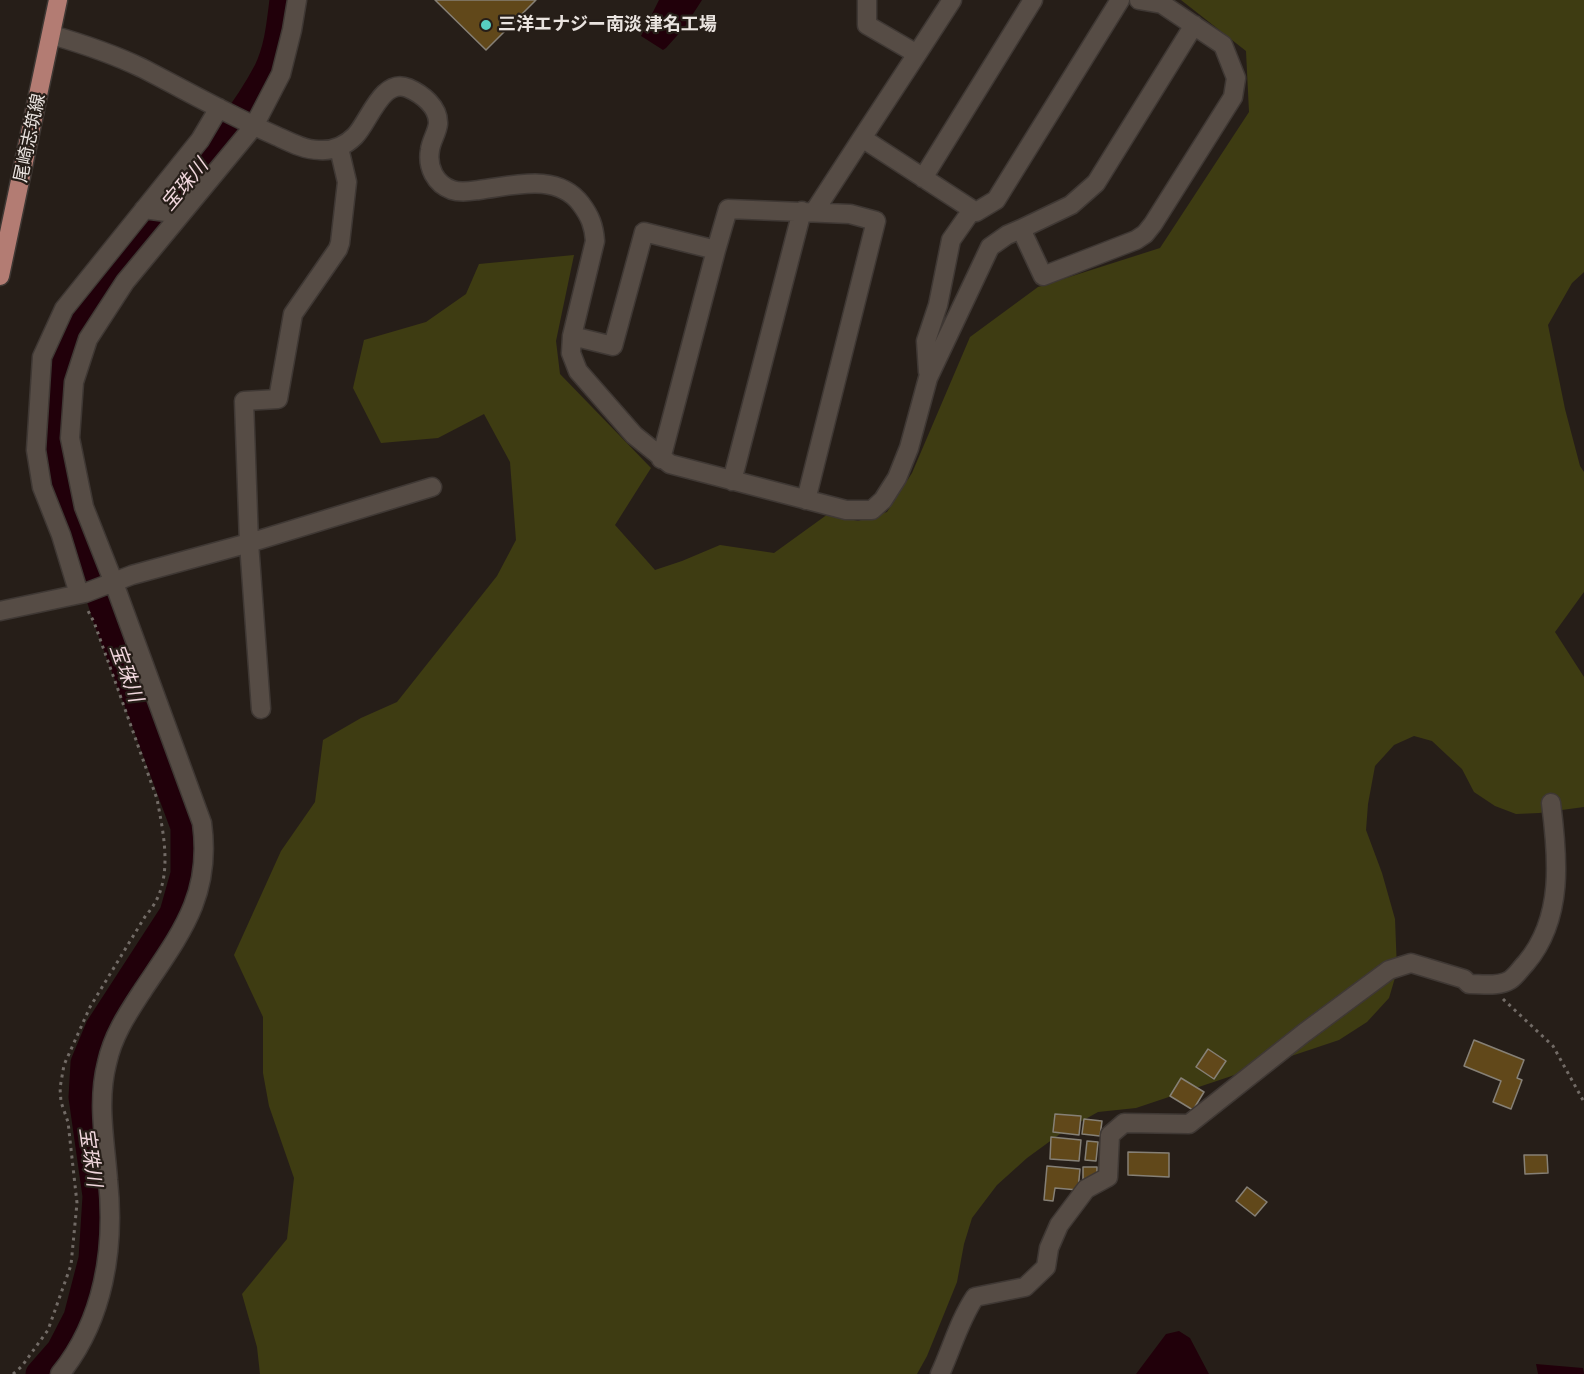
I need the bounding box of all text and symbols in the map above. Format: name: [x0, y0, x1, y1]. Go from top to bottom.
place label: 三洋エナジー南淡 津名工場: [498, 14, 717, 36]
marker: 三洋エナジー南淡 津名工場: [479, 18, 493, 32]
street label: 尾崎志筑線: [10, 92, 50, 184]
water label: 宝珠川: [157, 154, 213, 216]
water label: 宝珠川: [104, 641, 148, 705]
water label: 宝珠川: [74, 1126, 106, 1188]

